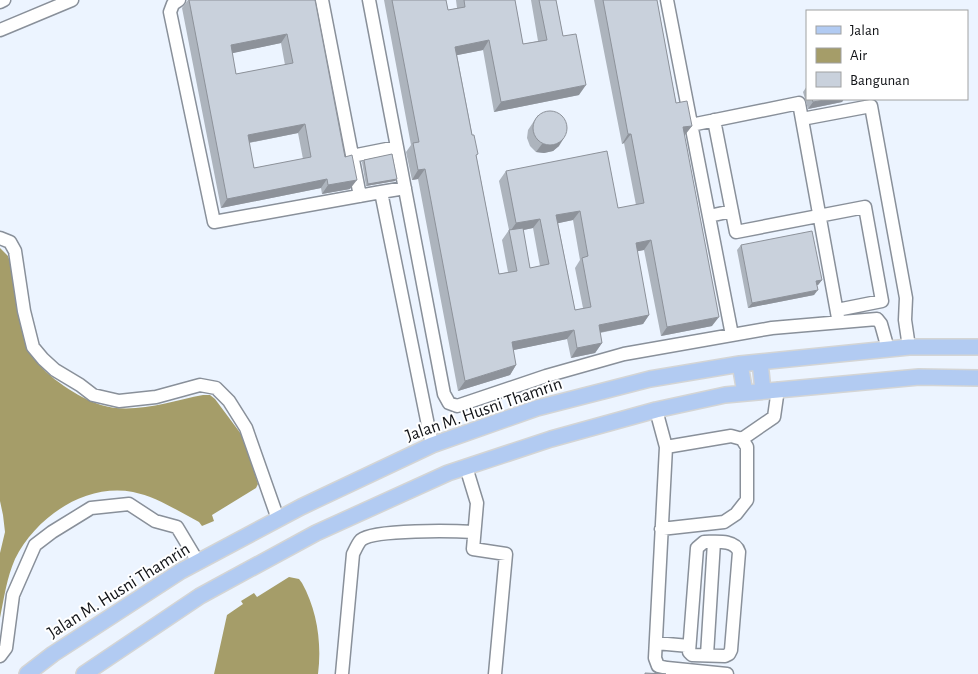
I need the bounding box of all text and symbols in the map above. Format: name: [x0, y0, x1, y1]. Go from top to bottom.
legend: [806, 10, 968, 100]
text: Jalan: [850, 23, 880, 38]
text: Air: [850, 48, 867, 63]
text: Bangunan: [850, 73, 910, 88]
street label: Jalan M. Husni Thamrin: [404, 375, 564, 445]
street label: Jalan M. Husni Thamrin: [45, 540, 193, 642]

